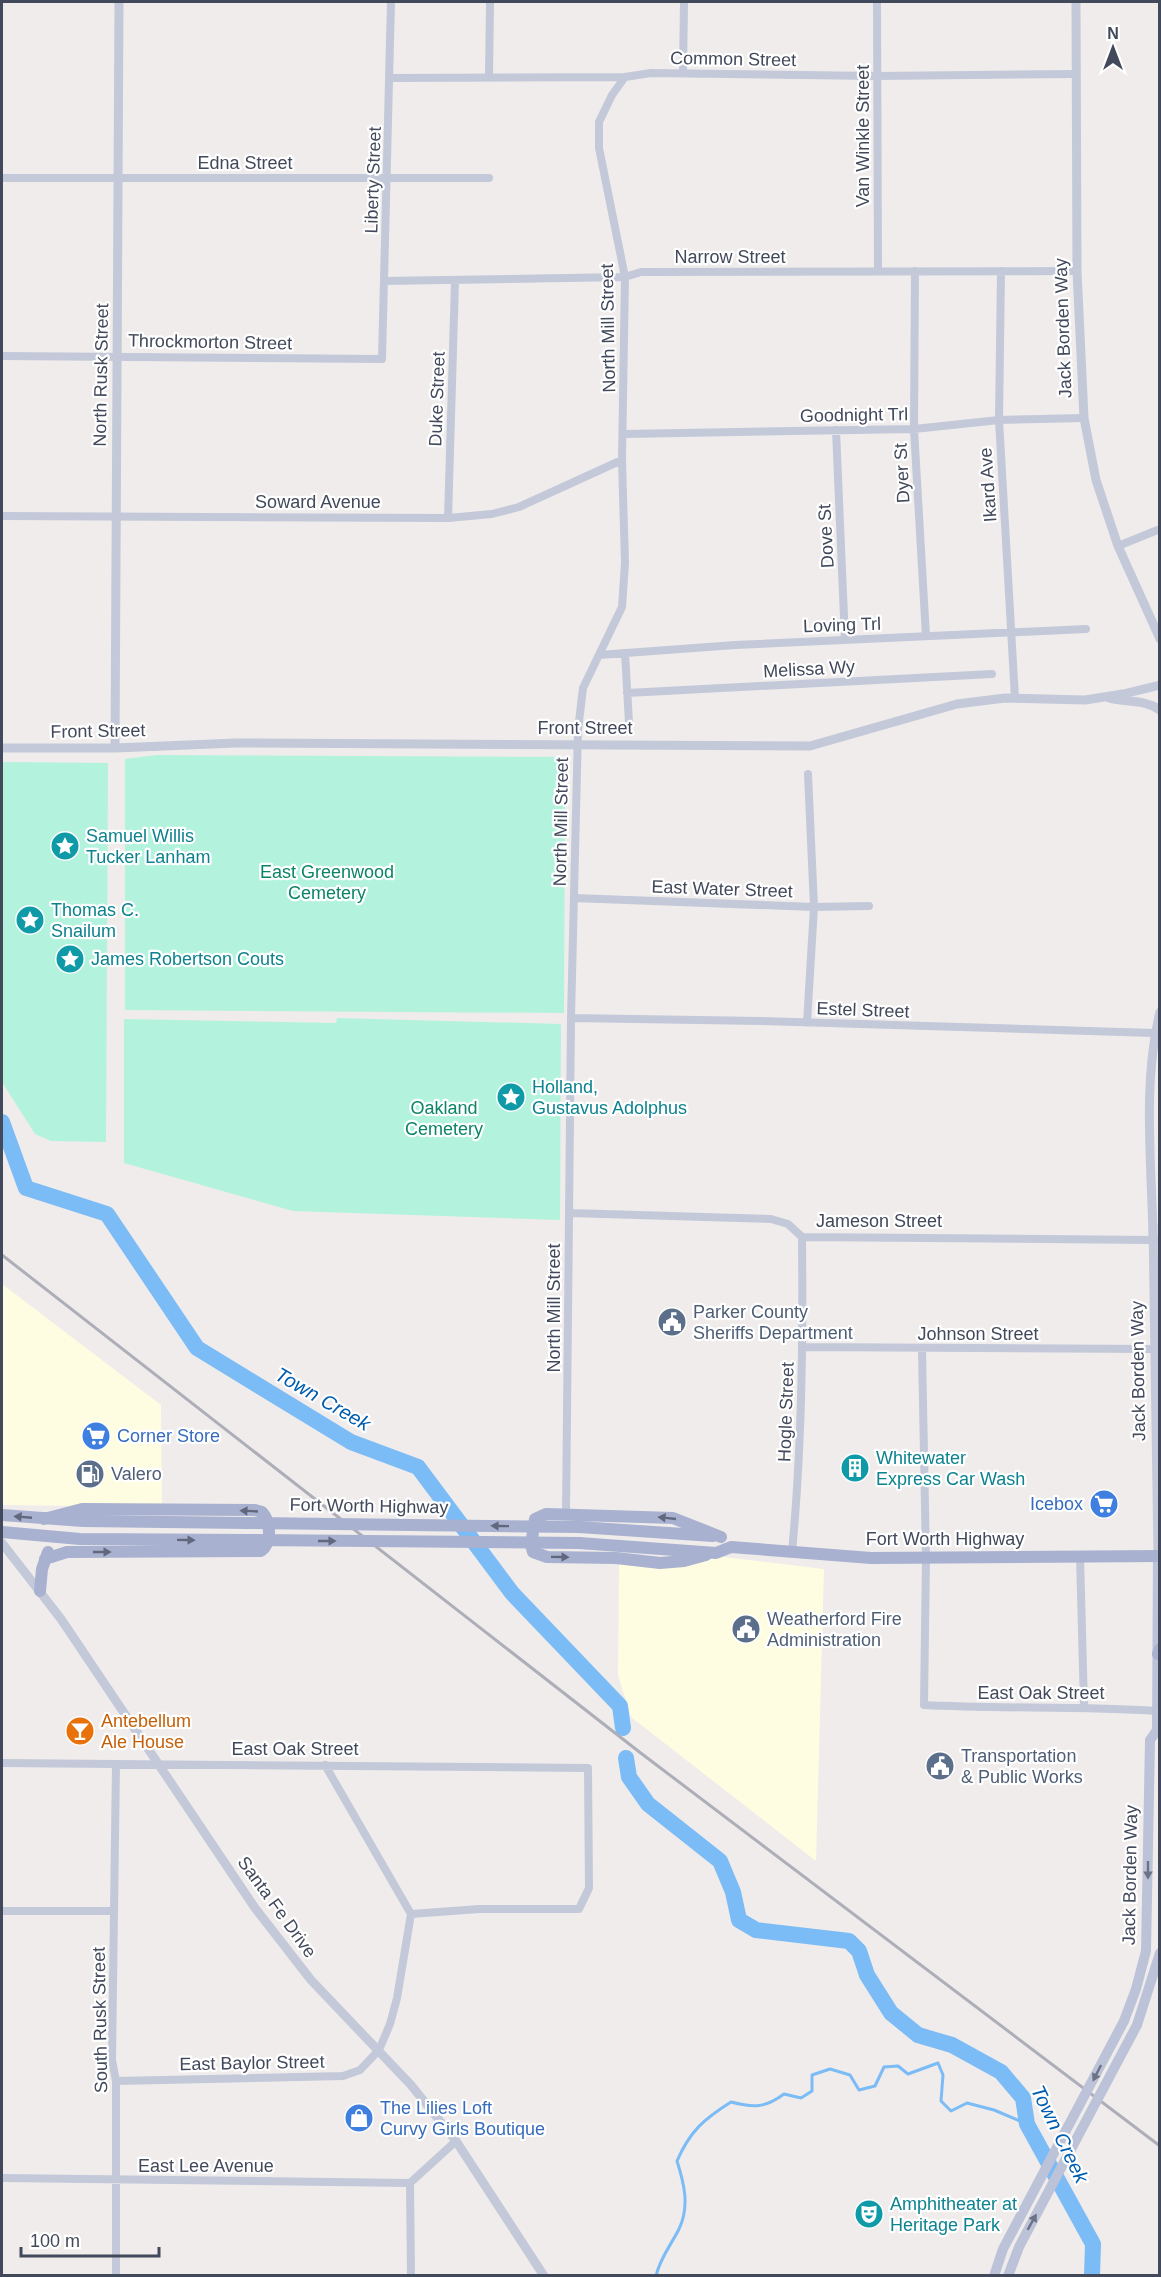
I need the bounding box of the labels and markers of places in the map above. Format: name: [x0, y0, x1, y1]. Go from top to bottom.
place label: Samuel Willis Tucker Lanham: [86, 826, 210, 867]
place icon: Samuel Willis Tucker Lanham: [49, 830, 81, 862]
place label: Thomas C. Snailum: [51, 900, 139, 941]
place icon: Thomas C. Snailum: [14, 904, 46, 936]
place icon: James Robertson Couts: [54, 943, 86, 975]
place label: James Robertson Couts: [91, 949, 284, 969]
place label: Holland, Gustavus Adolphus: [532, 1077, 687, 1118]
place icon: Holland, Gustavus Adolphus: [495, 1081, 527, 1113]
place label: Parker County Sheriffs Department: [693, 1302, 853, 1343]
public building icon: Parker County Sheriffs Department: [656, 1306, 688, 1338]
supermarket icon: Corner Store: [80, 1420, 112, 1452]
place label: Corner Store: [117, 1426, 220, 1446]
place label: Whitewater Express Car Wash: [876, 1448, 1025, 1489]
building icon: Whitewater Express Car Wash: [839, 1452, 871, 1484]
fuel station icon: Valero: [74, 1458, 106, 1490]
place label: Valero: [111, 1464, 162, 1484]
supermarket icon: Icebox: [1088, 1488, 1120, 1520]
place label: Icebox: [1030, 1494, 1083, 1514]
place label: Weatherford Fire Administration: [767, 1609, 902, 1650]
public building icon: Weatherford Fire Administration: [730, 1613, 762, 1645]
place label: Antebellum Ale House: [101, 1711, 191, 1752]
bar icon: Antebellum Ale House: [64, 1715, 96, 1747]
place label: Transportation & Public Works: [961, 1746, 1083, 1787]
public building icon: Transportation & Public Works: [924, 1750, 956, 1782]
place label: The Lilies Loft Curvy Girls Boutique: [380, 2098, 545, 2139]
shop icon: The Lilies Loft Curvy Girls Boutique: [343, 2102, 375, 2134]
place label: Amphitheater at Heritage Park: [890, 2194, 1017, 2235]
theatre icon: Amphitheater at Heritage Park: [853, 2198, 885, 2230]

